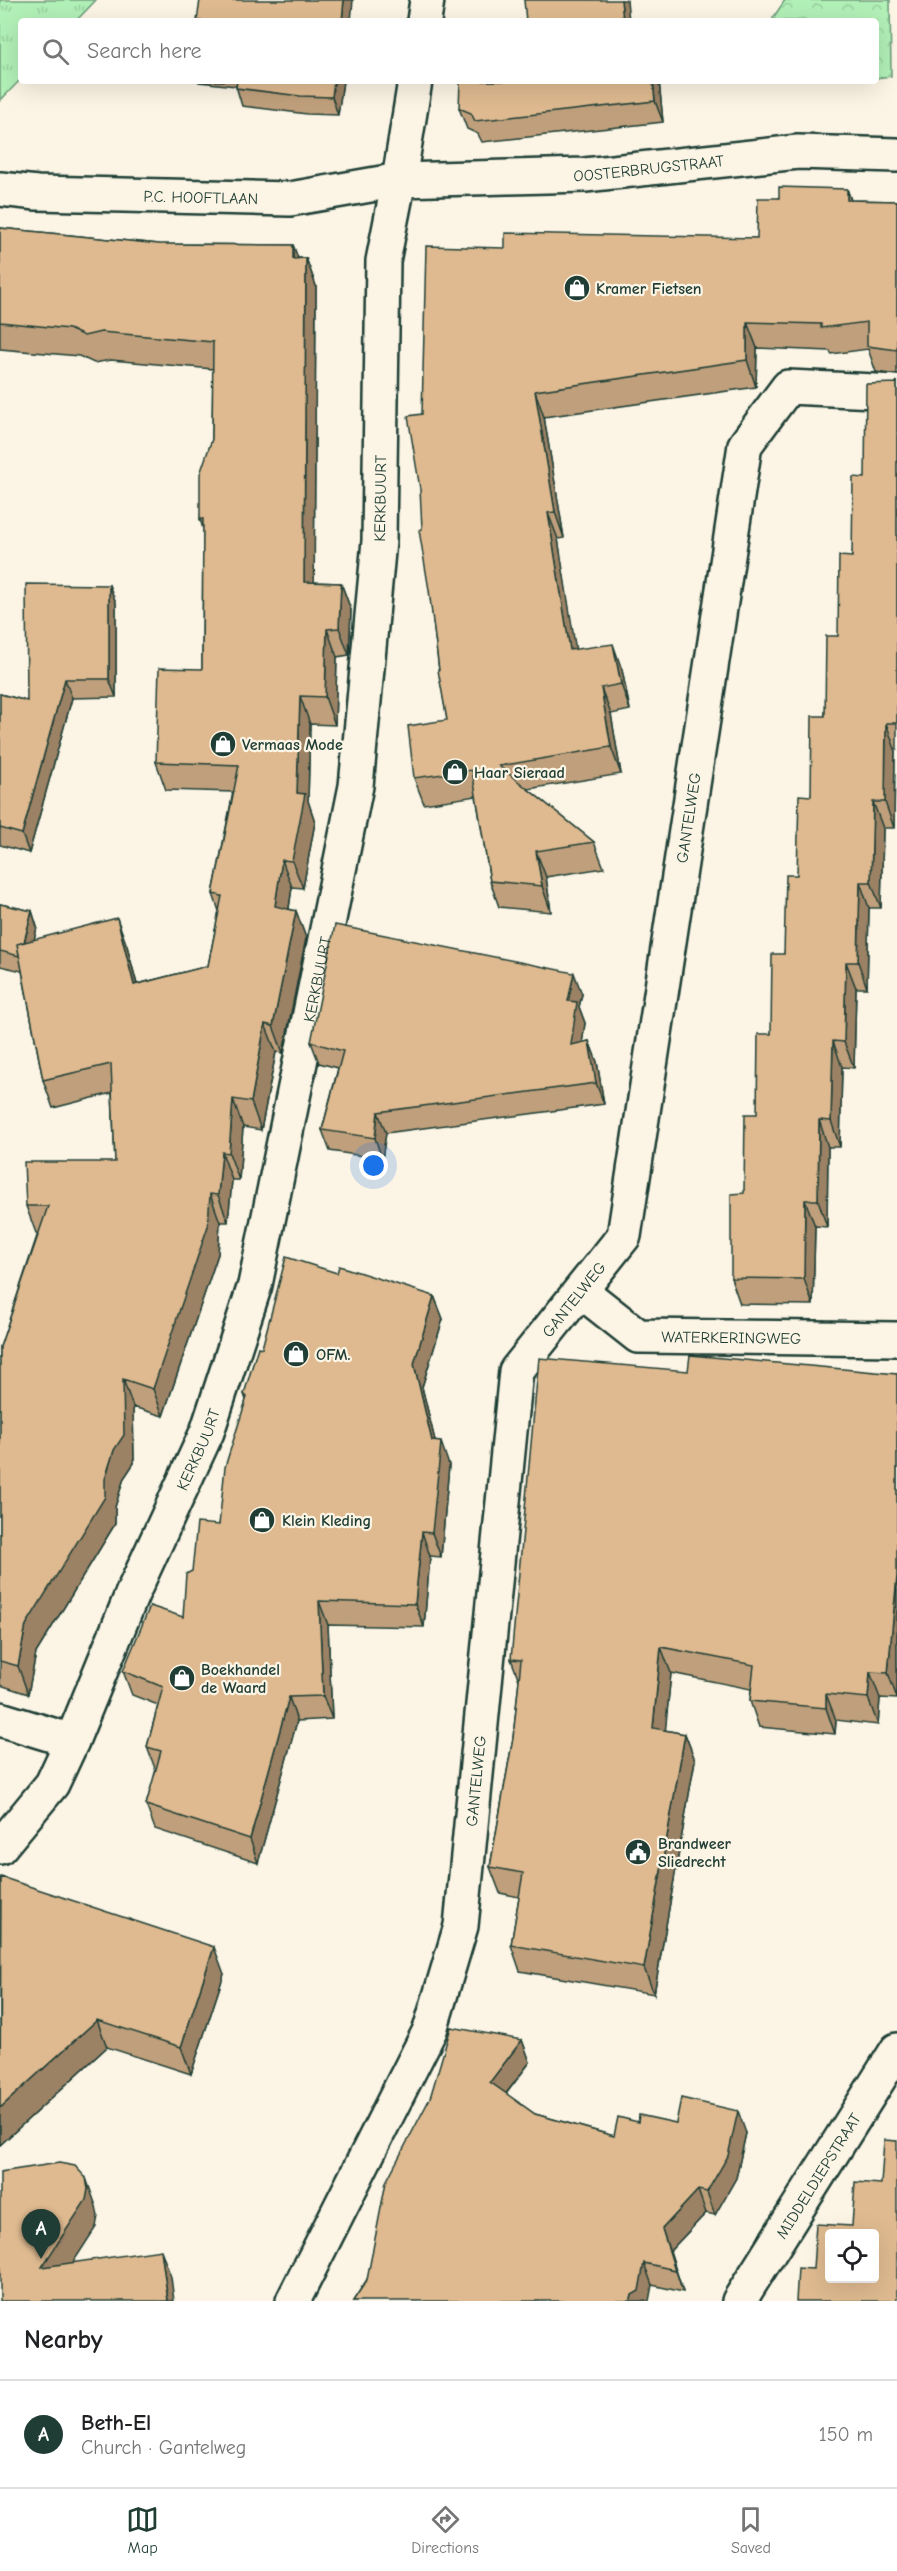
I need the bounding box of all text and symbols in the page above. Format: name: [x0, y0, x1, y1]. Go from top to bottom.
search box: [18, 18, 879, 84]
icon: search: [39, 35, 72, 68]
text: Search here: [87, 38, 202, 64]
street label: OOSTERBRUGSTRAAT: [573, 152, 726, 185]
street label: P.C. HOOFTLAAN: [143, 188, 258, 208]
shop icon: Kramer Fietsen: [562, 273, 592, 303]
place label: Kramer Fietsen: [596, 280, 701, 298]
street label: KERKBUURT: [371, 454, 390, 542]
shop icon: Vermaas Mode: [208, 729, 238, 759]
place label: Vermaas Mode: [242, 736, 343, 754]
shop icon: Haar Sieraad: [440, 757, 470, 787]
place label: Haar Sieraad: [474, 764, 565, 782]
street label: GANTELWEG: [673, 771, 705, 864]
street label: KERKBUURT: [300, 934, 335, 1024]
your location: [359, 1151, 388, 1180]
street label: GANTELWEG: [539, 1258, 610, 1341]
street label: WATERKERINGWEG: [661, 1328, 801, 1348]
shop icon: OFM.: [281, 1339, 311, 1369]
place label: OFM.: [316, 1346, 350, 1364]
street label: KERKBUURT: [173, 1406, 224, 1493]
shop icon: Klein Kleding: [247, 1505, 277, 1535]
place label: Klein Kleding: [282, 1512, 371, 1530]
place label: Boekhandel de Waard: [201, 1661, 280, 1697]
shop icon: Boekhandel de Waard: [167, 1663, 197, 1693]
street label: GANTELWEG: [463, 1735, 490, 1827]
place label: Brandweer Sliedrecht: [658, 1835, 732, 1871]
public building icon: Brandweer Sliedrecht: [623, 1837, 653, 1867]
street label: MIDDELDIEPSTRAAT: [773, 2110, 865, 2242]
pin: A: [22, 2210, 60, 2259]
map controls: [825, 2229, 879, 2283]
button: locate: [825, 2229, 879, 2283]
text: Nearby: [24, 2325, 103, 2355]
text: Beth-El: [81, 2410, 151, 2436]
text: A: [38, 2423, 49, 2446]
text: 150 m: [819, 2423, 873, 2446]
text: Church · Gantelweg: [81, 2436, 246, 2459]
tab: Map: [126, 2503, 159, 2557]
tab: Directions: [411, 2503, 479, 2557]
tab: Saved: [731, 2503, 771, 2557]

